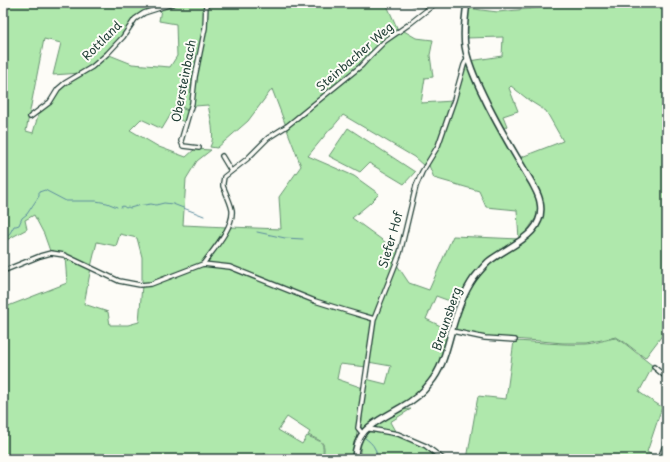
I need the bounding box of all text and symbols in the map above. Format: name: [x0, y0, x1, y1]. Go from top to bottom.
street label: Rottland: [77, 16, 126, 64]
street label: Steinbacher Weg: [312, 17, 397, 95]
street label: Obersteinbach: [166, 38, 200, 124]
street label: Siefer Hof: [373, 208, 407, 270]
street label: Braunsberg: [427, 284, 465, 353]

